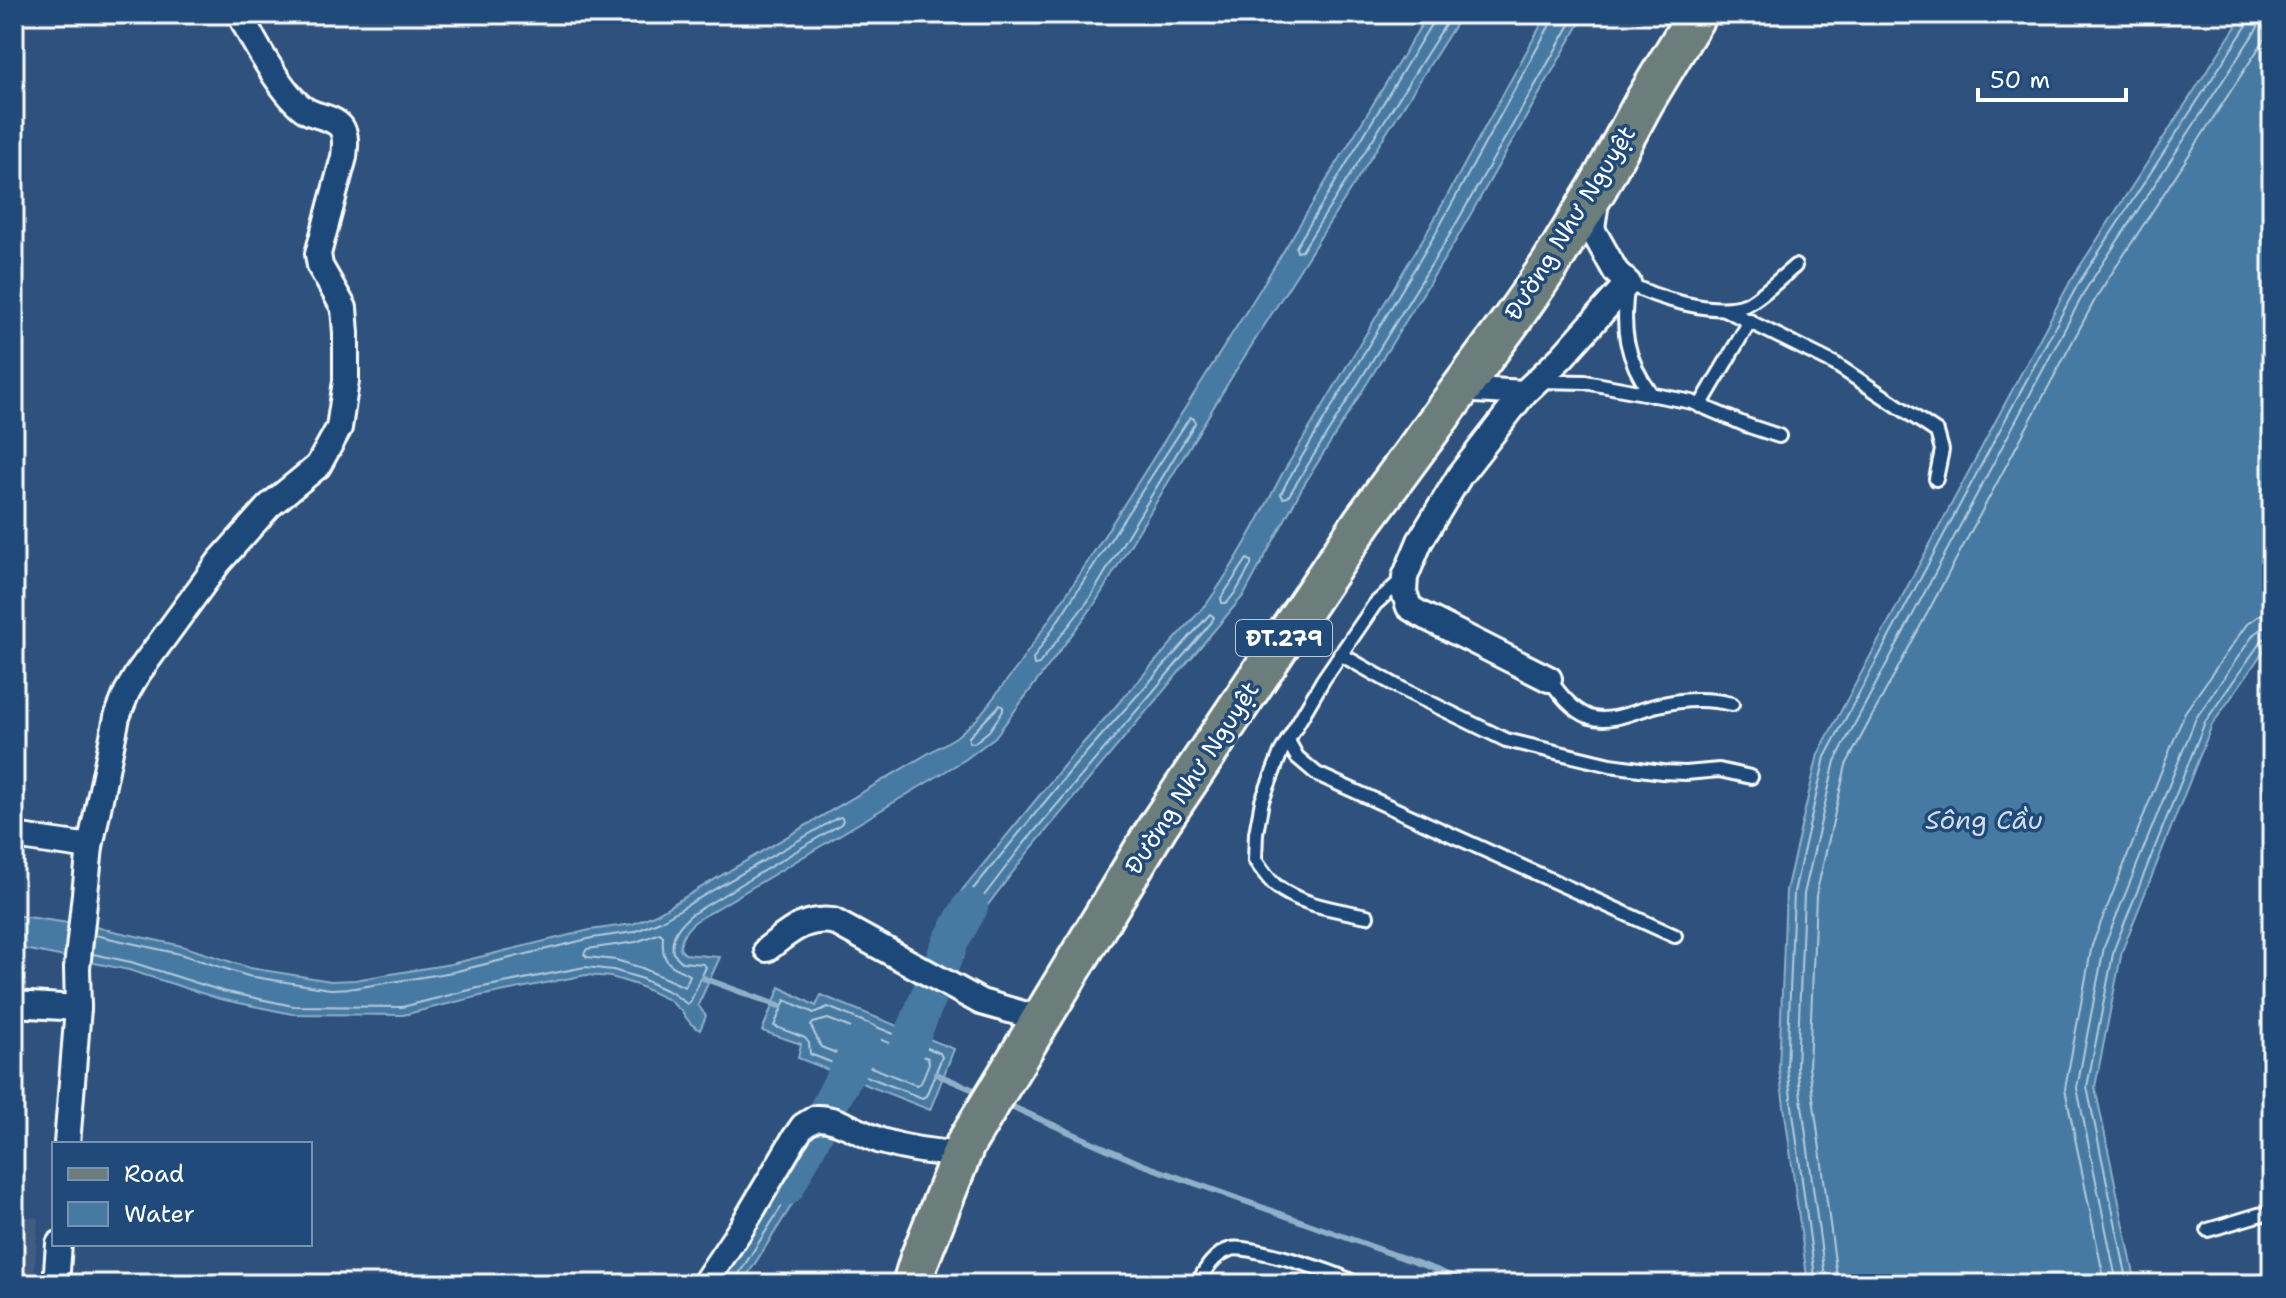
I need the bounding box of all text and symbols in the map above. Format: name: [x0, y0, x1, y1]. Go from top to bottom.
scale bar: [1978, 52, 2126, 102]
text: 50 m: [1990, 64, 2050, 96]
street label: Đường Như Nguyệt: [1497, 120, 1643, 326]
road number: ĐT.279: [1236, 620, 1332, 656]
street label: Đường Như Nguyệt: [1118, 675, 1266, 881]
water label: Sông Cầu: [1925, 802, 2043, 837]
legend: [52, 1142, 312, 1246]
text: Road: [124, 1158, 184, 1190]
text: Water: [124, 1198, 195, 1230]

